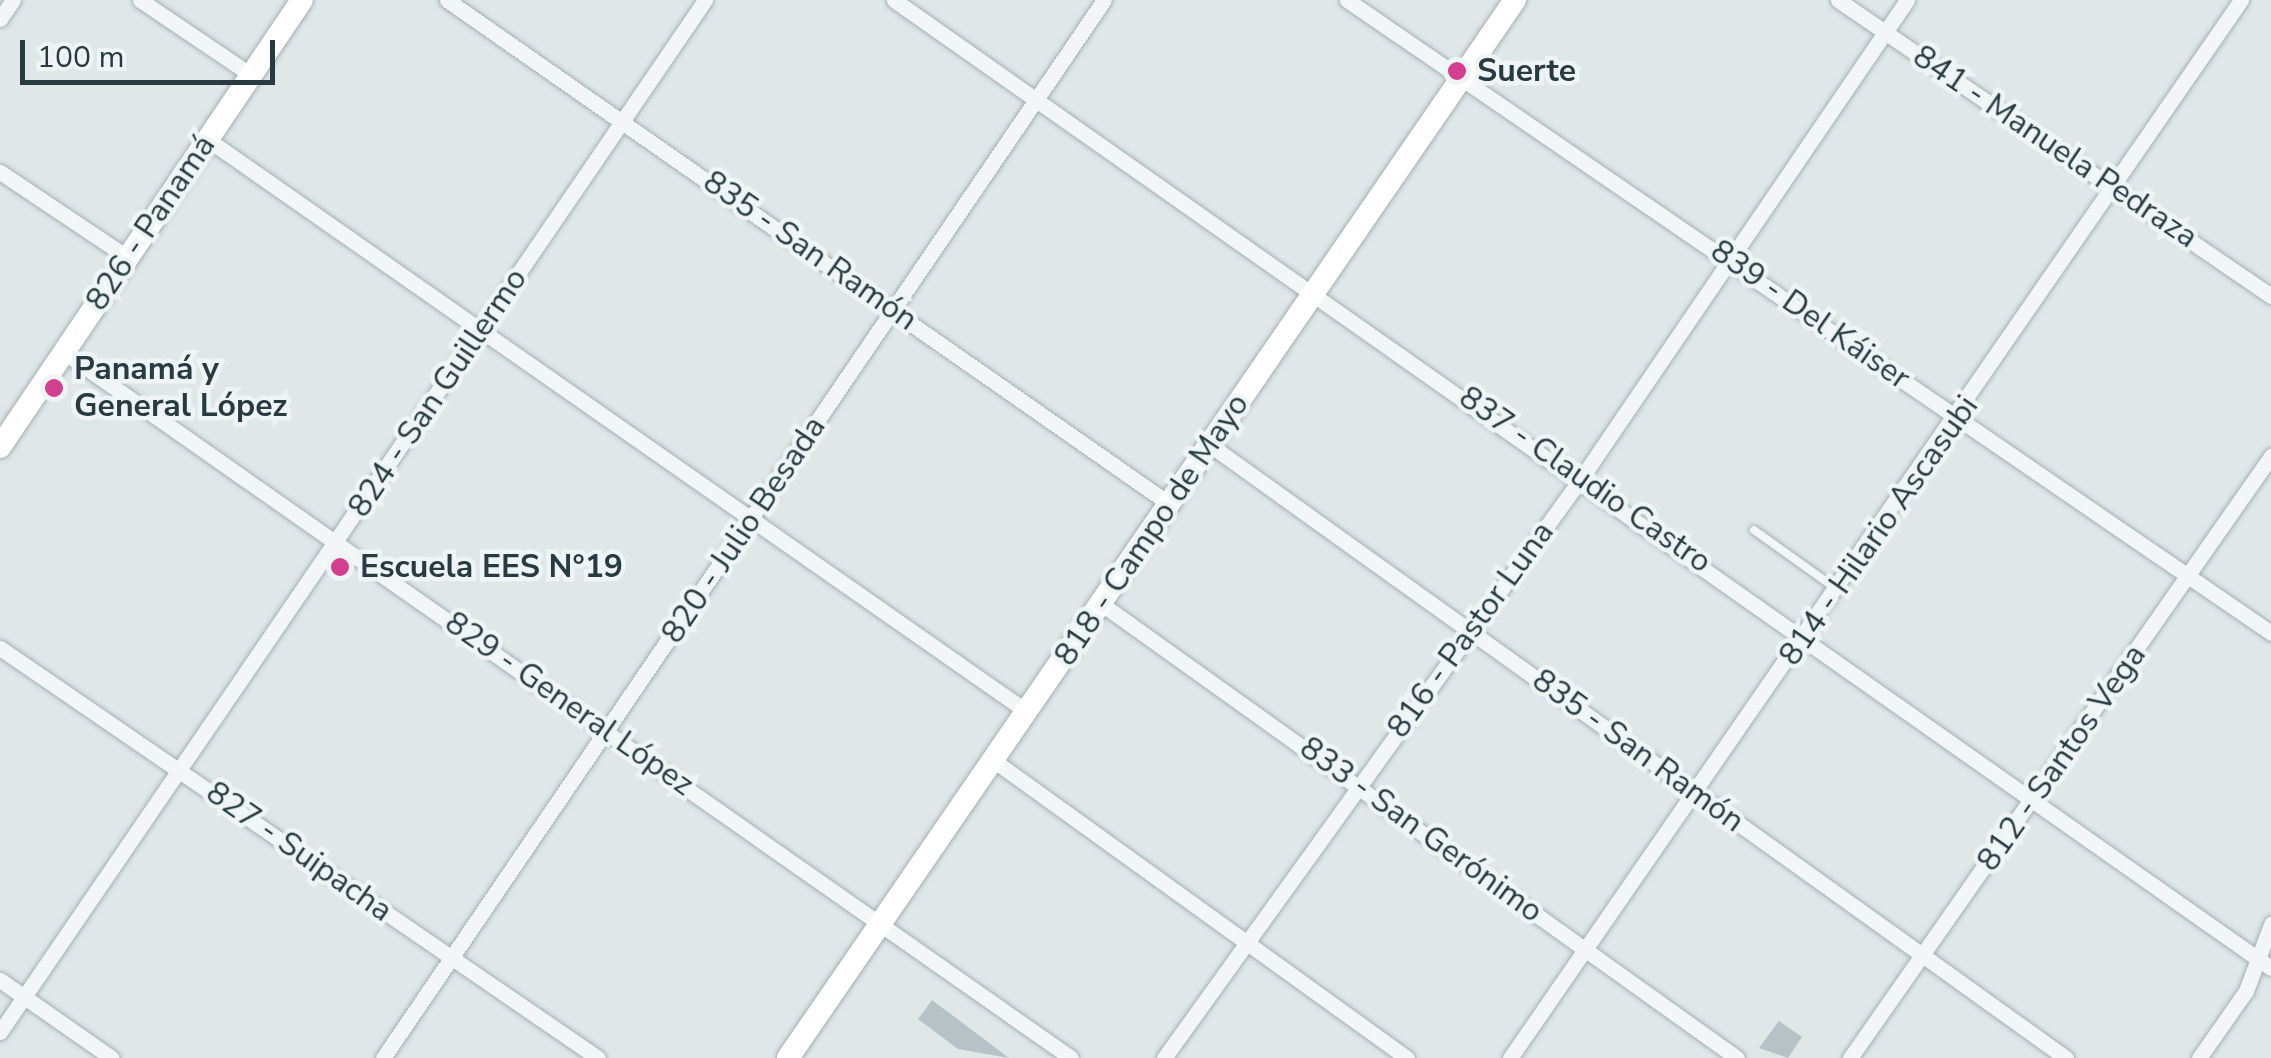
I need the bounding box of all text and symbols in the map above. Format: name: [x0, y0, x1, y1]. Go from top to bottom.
scale bar: [25, 20, 280, 82]
text: 100 m: [37, 37, 124, 78]
street label: 841 - Manuela Pedraza: [1905, 37, 2205, 257]
place label: Suerte: [1477, 52, 1576, 90]
marker: Suerte: [1446, 60, 1468, 82]
street label: 826 - Panamá: [78, 128, 224, 318]
street label: 835 - San Ramón: [696, 163, 924, 339]
street label: 839 - Del Káiser: [1703, 232, 1917, 398]
street label: 824 - San Guillermo: [341, 261, 535, 525]
place label: Panamá y General López: [74, 351, 287, 426]
marker: Panamá y General López: [43, 377, 65, 399]
street label: 837 - Claudio Castro: [1451, 379, 1719, 581]
street label: 818 - Campo de Mayo: [1047, 387, 1257, 673]
street label: 814 - Hilario Ascasubi: [1771, 389, 1987, 673]
street label: 820 - Julio Besada: [654, 409, 834, 651]
street label: 816 - Pastor Luna: [1380, 514, 1562, 746]
place label: Escuela EES N°19: [360, 548, 623, 586]
marker: Escuela EES N°19: [329, 556, 351, 578]
street label: 829 - General López: [437, 604, 701, 804]
street label: 812 - Santos Vega: [1969, 637, 2155, 879]
street label: 835 - San Ramón: [1525, 661, 1751, 841]
street label: 833 - San Gerónimo: [1292, 729, 1550, 931]
street label: 827 - Suipacha: [199, 774, 399, 930]

